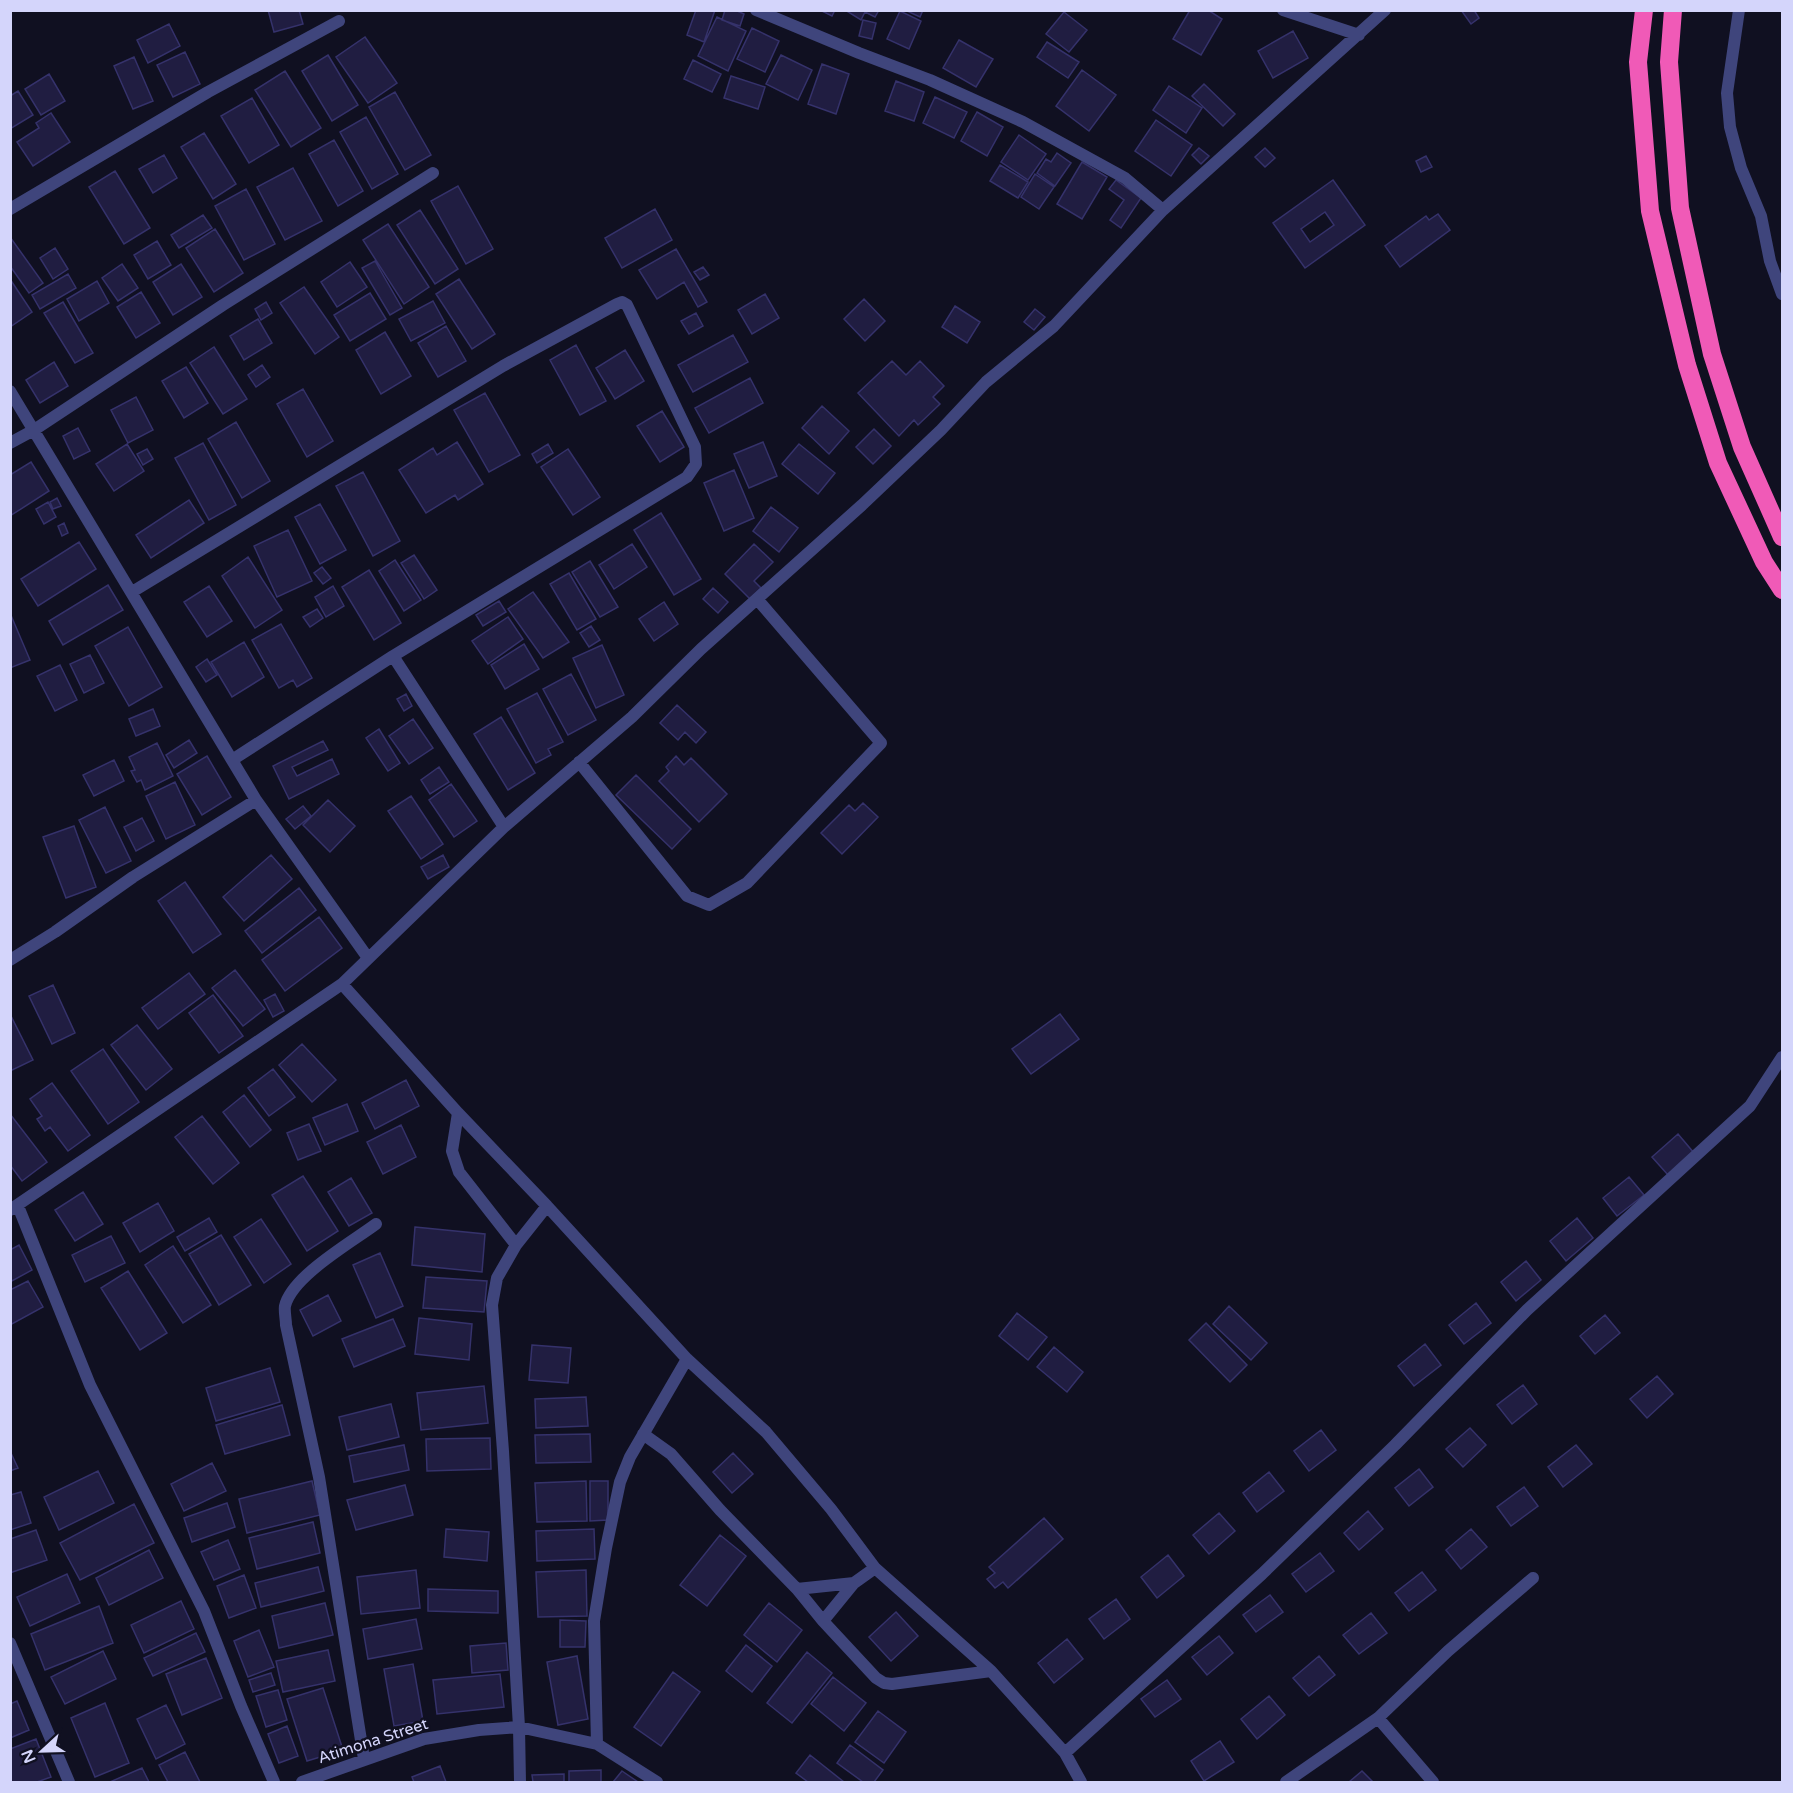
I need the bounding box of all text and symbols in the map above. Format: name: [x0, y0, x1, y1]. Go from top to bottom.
street label: Atimona Street: [315, 1714, 431, 1768]
north arrow: [12, 1721, 72, 1781]
text: N: [17, 1747, 41, 1766]

